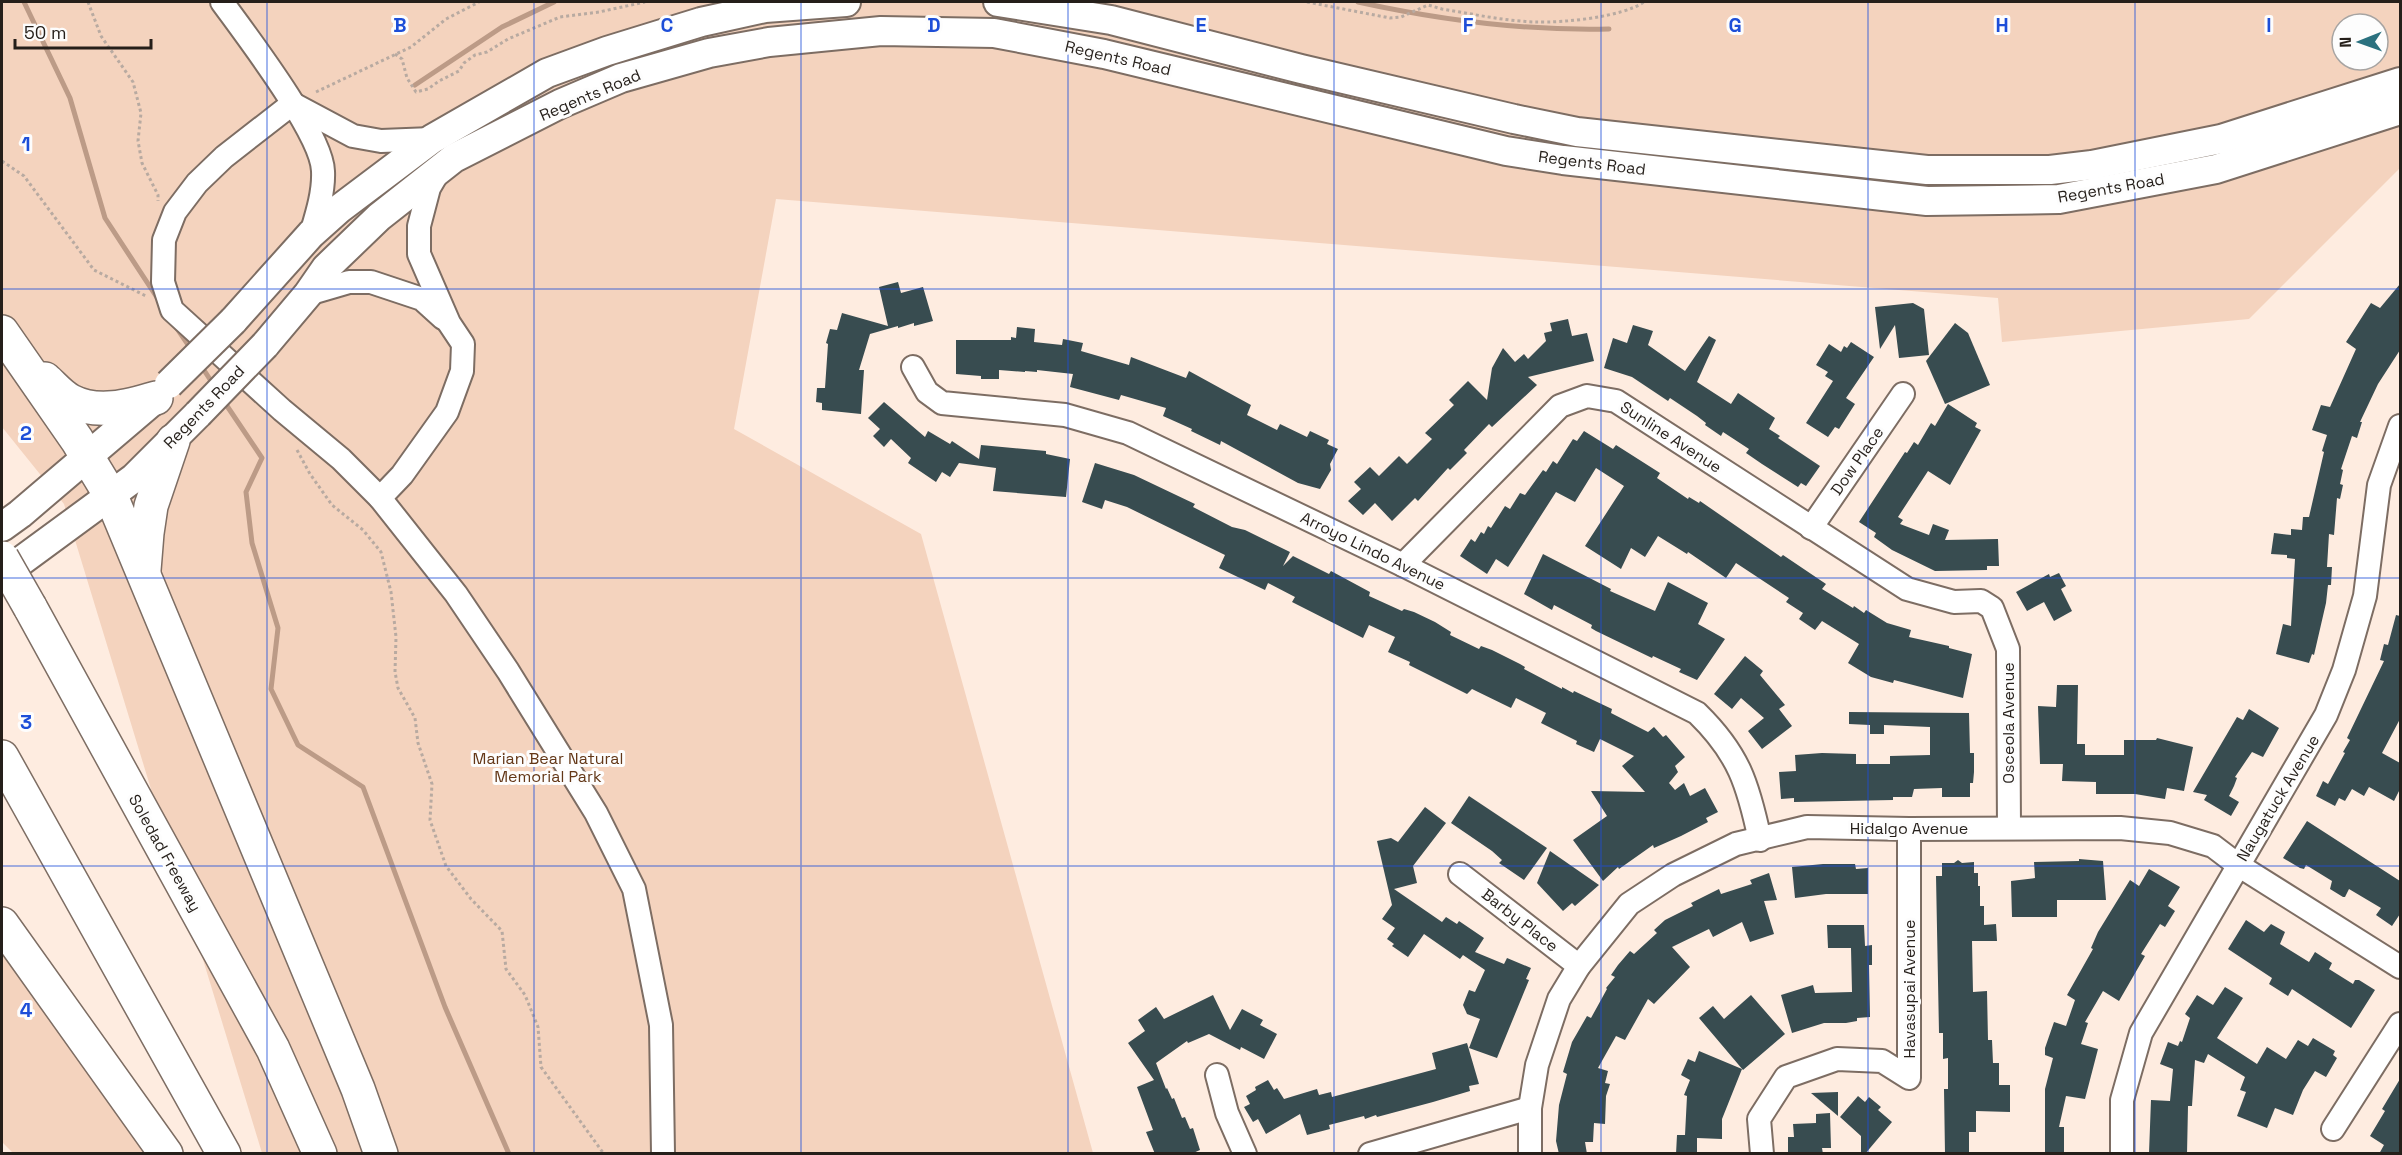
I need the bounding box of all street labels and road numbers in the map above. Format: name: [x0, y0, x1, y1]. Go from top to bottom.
street label: Regents Road: [1063, 36, 1173, 80]
street label: Regents Road: [536, 64, 644, 126]
street label: Regents Road: [1537, 146, 1647, 180]
street label: Regents Road: [2056, 168, 2166, 208]
street label: Regents Road: [159, 361, 249, 453]
street label: Sunline Avenue: [1616, 396, 1726, 478]
street label: Dow Place: [1826, 423, 1888, 499]
street label: Arroyo Lindo Avenue: [1297, 507, 1449, 595]
street label: Osceola Avenue: [1998, 662, 2019, 784]
street label: Naugatuck Avenue: [2232, 731, 2324, 865]
street label: Soledad Freeway: [124, 790, 206, 916]
street label: Hidalgo Avenue: [1850, 818, 1968, 839]
street label: Barby Place: [1477, 884, 1563, 956]
street label: Havasupai Avenue: [1899, 920, 1920, 1058]

